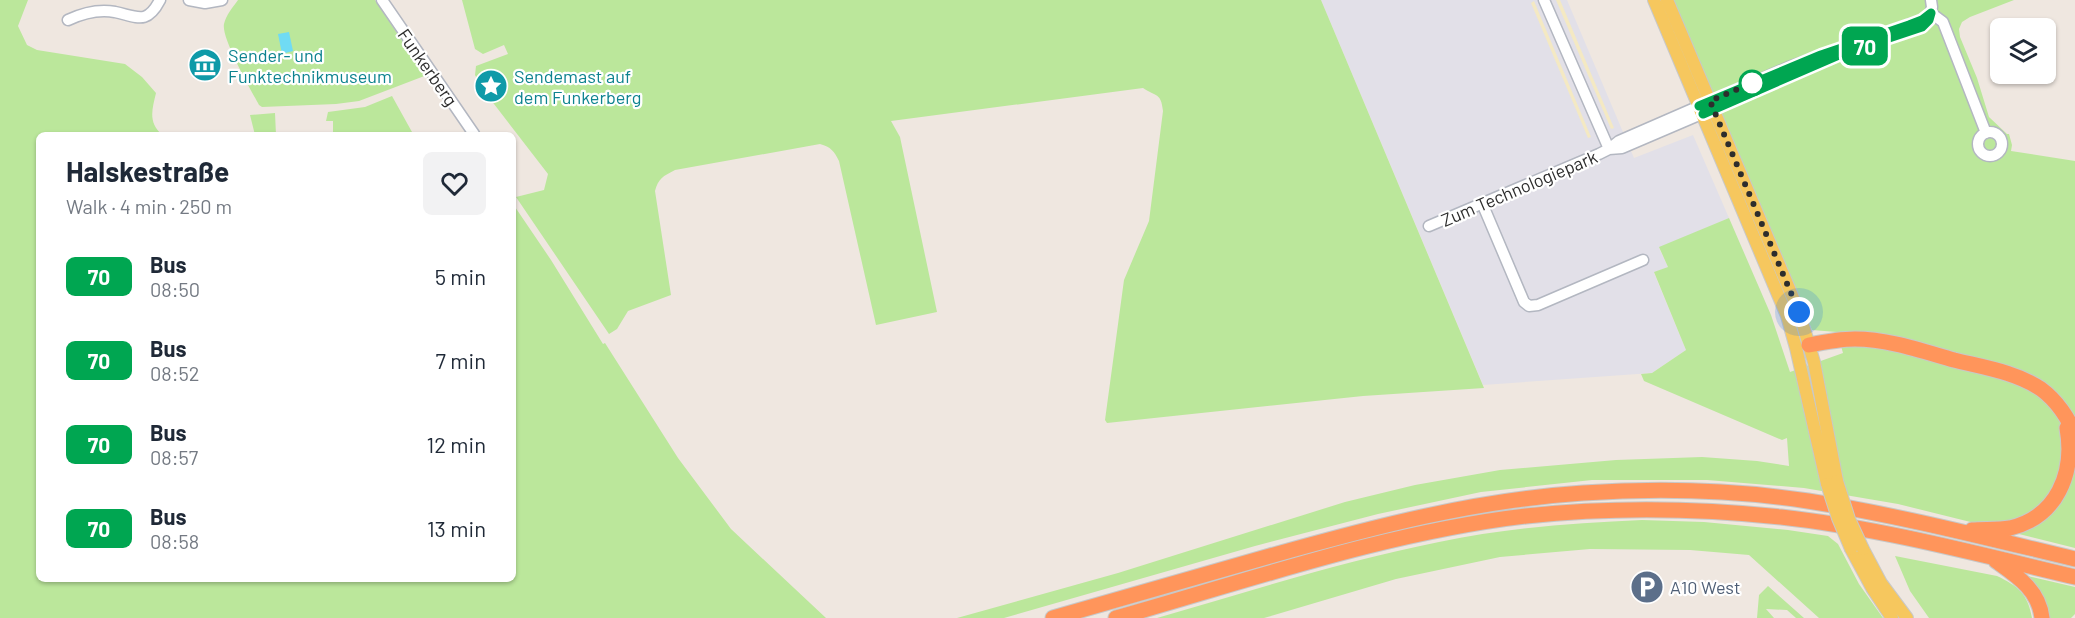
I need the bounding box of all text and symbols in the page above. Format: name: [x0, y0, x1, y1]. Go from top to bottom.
map controls: [1990, 18, 2056, 84]
button: layers: [1990, 18, 2056, 84]
street label: Funkerberg: [393, 24, 463, 110]
line badge: 70: [1838, 26, 1892, 66]
text: 70: [1854, 34, 1876, 59]
place label: Sender- und Funktechnikmuseum: [228, 44, 392, 87]
museum icon: Sender- und Funktechnikmuseum: [187, 47, 223, 83]
place label: Sendemast auf dem Funkerberg: [514, 65, 641, 108]
place icon: Sendemast auf dem Funkerberg: [473, 68, 509, 104]
unlabelled marker: [1739, 70, 1765, 96]
street label: Zum Technologiepark: [1438, 145, 1600, 231]
button: heart: [423, 152, 486, 215]
text: Halskestraße: [66, 154, 229, 188]
text: Walk · 4 min · 250 m: [66, 194, 232, 218]
text: Bus: [150, 251, 187, 277]
text: 5 min: [435, 263, 486, 289]
text: 70: [88, 264, 110, 289]
text: 08:50: [150, 277, 200, 301]
your location: [1784, 297, 1814, 327]
text: Bus: [150, 335, 187, 361]
text: 7 min: [436, 347, 486, 373]
text: 70: [88, 348, 110, 373]
text: 08:52: [150, 361, 200, 385]
text: Bus: [150, 419, 187, 445]
text: 12 min: [426, 431, 486, 457]
text: 70: [88, 432, 110, 457]
text: 08:57: [150, 445, 198, 469]
text: Bus: [150, 503, 187, 529]
text: 13 min: [427, 515, 486, 541]
text: 70: [88, 516, 110, 541]
text: 08:58: [150, 529, 199, 553]
parking icon: A10 West: [1629, 569, 1665, 605]
place label: A10 West: [1670, 576, 1741, 598]

